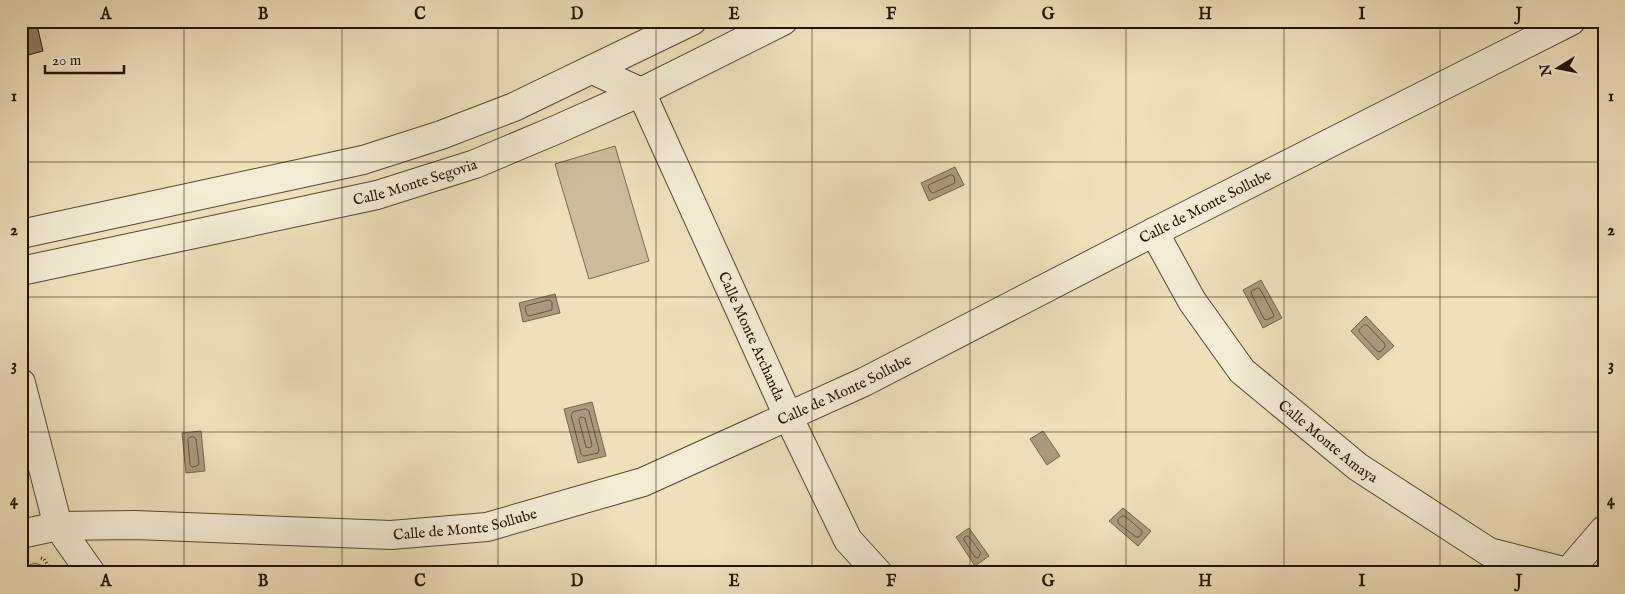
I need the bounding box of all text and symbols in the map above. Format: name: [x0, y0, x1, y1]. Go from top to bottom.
text: A: [100, 5, 113, 25]
text: B: [258, 5, 269, 25]
text: C: [414, 5, 426, 25]
text: D: [571, 5, 584, 25]
text: E: [728, 5, 740, 25]
text: F: [886, 5, 897, 25]
text: G: [1042, 5, 1055, 25]
text: H: [1198, 5, 1212, 25]
text: I: [1359, 5, 1366, 25]
text: J: [1514, 5, 1523, 25]
scale bar: [45, 42, 124, 74]
north arrow: [1532, 42, 1582, 92]
text: 20 m: [52, 51, 82, 70]
text: N: [1536, 63, 1556, 79]
text: 1: [11, 87, 17, 107]
text: 1: [1608, 87, 1614, 107]
street label: Calle Monte Segovia: [351, 155, 480, 210]
street label: Calle de Monte Sollube: [1136, 165, 1275, 248]
text: 2: [10, 221, 18, 241]
text: 2: [1607, 221, 1615, 241]
street label: Calle Monte Archanda: [714, 269, 789, 405]
street label: Calle de Monte Sollube: [775, 350, 914, 430]
text: 3: [11, 356, 17, 376]
text: 3: [1608, 356, 1614, 376]
street label: Calle Monte Amaya: [1274, 396, 1382, 488]
text: 4: [10, 491, 19, 511]
text: 4: [1607, 491, 1616, 511]
street label: Calle de Monte Sollube: [392, 504, 539, 545]
text: A: [100, 572, 113, 592]
text: B: [258, 572, 269, 592]
text: C: [414, 572, 426, 592]
text: D: [571, 572, 584, 592]
text: E: [728, 572, 740, 592]
text: F: [886, 572, 897, 592]
text: G: [1042, 572, 1055, 592]
text: H: [1198, 572, 1212, 592]
text: I: [1359, 572, 1366, 592]
text: J: [1514, 572, 1523, 592]

